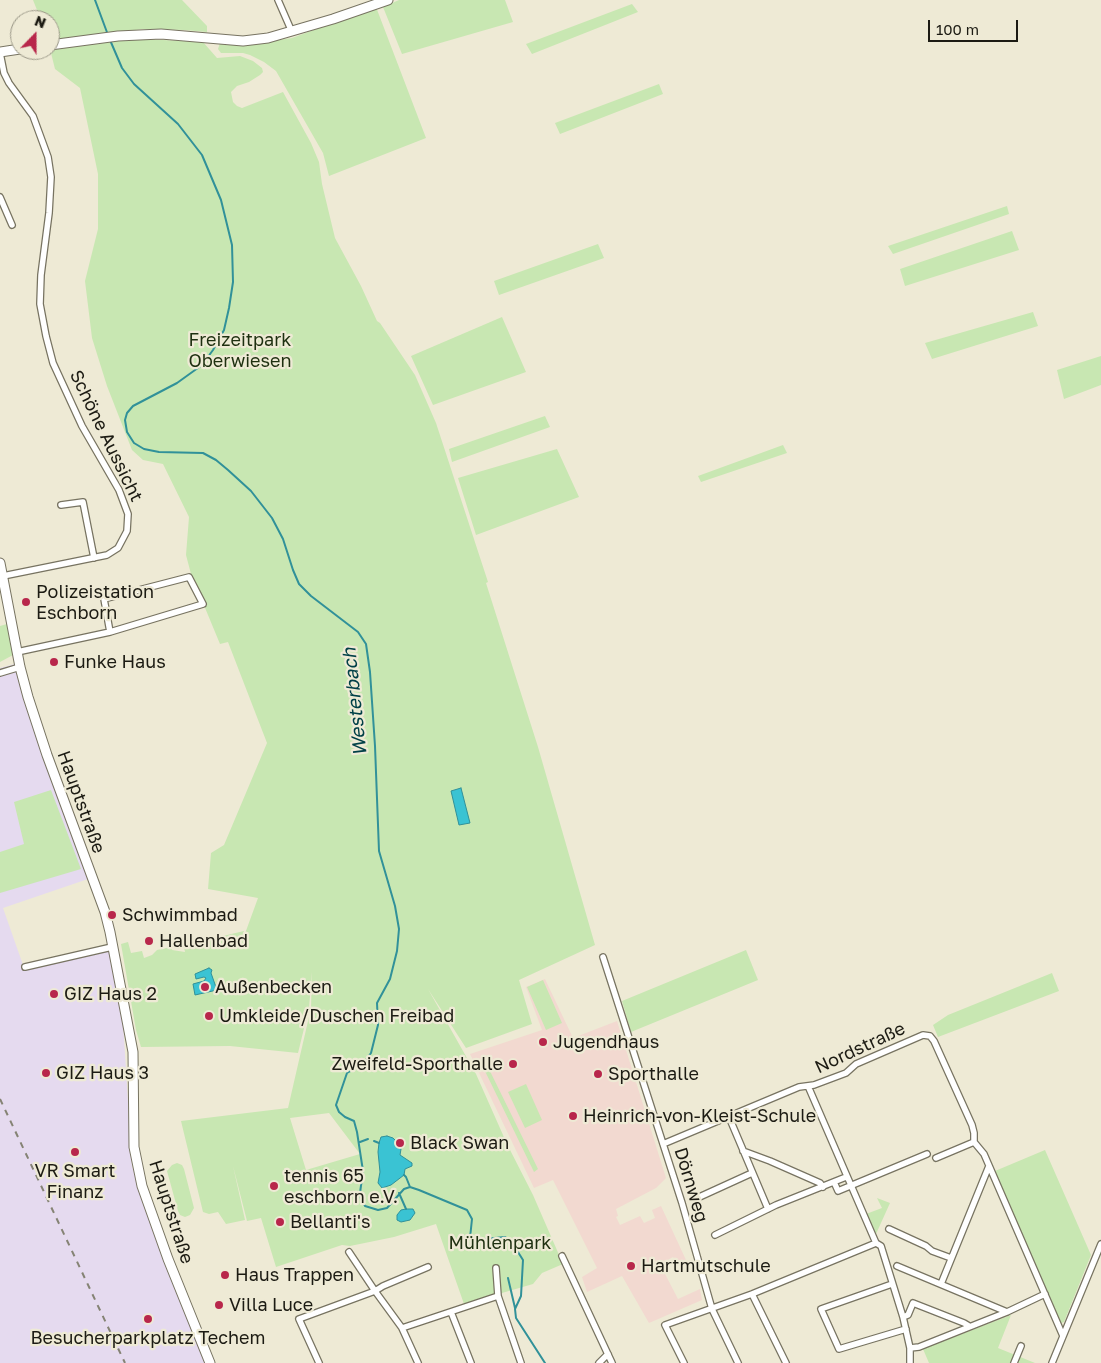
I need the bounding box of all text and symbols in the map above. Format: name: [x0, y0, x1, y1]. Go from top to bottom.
north arrow: [10, 10, 60, 60]
scale bar: [931, 10, 1021, 42]
text: N: [32, 12, 49, 31]
text: 100 m: [936, 20, 979, 38]
park label: Freizeitpark Oberwiesen: [188, 329, 292, 372]
street label: Schöne Aussicht: [65, 367, 147, 505]
place label: Polizeistation Eschborn: [36, 581, 154, 624]
marker: Polizeistation Eschborn: [20, 596, 32, 608]
water label: Westerbach: [338, 647, 372, 757]
place label: Funke Haus: [64, 651, 166, 673]
marker: Funke Haus: [48, 656, 60, 668]
street label: Hauptstraße: [52, 748, 110, 856]
place label: Schwimmbad: [122, 904, 238, 926]
marker: Schwimmbad: [106, 909, 118, 921]
place label: Hallenbad: [159, 930, 248, 952]
marker: Hallenbad: [143, 935, 155, 947]
place label: Außenbecken: [215, 976, 332, 998]
marker: Außenbecken: [199, 981, 211, 993]
place label: GIZ Haus 2: [64, 983, 157, 1005]
marker: GIZ Haus 2: [48, 988, 60, 1000]
place label: Umkleide/Duschen Freibad: [219, 1005, 454, 1027]
marker: Umkleide/Duschen Freibad: [203, 1010, 215, 1022]
street label: Nordstraße: [811, 1018, 909, 1078]
place label: Jugendhaus: [553, 1031, 659, 1053]
marker: Jugendhaus: [537, 1036, 549, 1048]
place label: Zweifeld-Sporthalle: [332, 1053, 503, 1075]
marker: Zweifeld-Sporthalle: [507, 1058, 519, 1070]
place label: GIZ Haus 3: [56, 1062, 149, 1084]
place label: Sporthalle: [608, 1063, 699, 1085]
marker: GIZ Haus 3: [40, 1067, 52, 1079]
marker: Sporthalle: [592, 1068, 604, 1080]
place label: Heinrich-von-Kleist-Schule: [583, 1105, 816, 1127]
marker: Heinrich-von-Kleist-Schule: [567, 1110, 579, 1122]
place label: Black Swan: [410, 1132, 509, 1154]
marker: Black Swan: [394, 1137, 406, 1149]
street label: Dörnweg: [669, 1145, 713, 1225]
marker: VR Smart Finanz: [69, 1146, 81, 1158]
street label: Hauptstraße: [144, 1157, 198, 1267]
place label: VR Smart Finanz: [35, 1160, 115, 1202]
place label: tennis 65 eschborn e.V.: [284, 1165, 398, 1208]
marker: tennis 65 eschborn e.V.: [268, 1180, 280, 1192]
place label: Bellanti's: [290, 1211, 371, 1233]
marker: Bellanti's: [274, 1216, 286, 1228]
park label: Mühlenpark: [449, 1232, 551, 1254]
place label: Hartmutschule: [641, 1255, 771, 1277]
marker: Hartmutschule: [625, 1260, 637, 1272]
place label: Haus Trappen: [235, 1264, 354, 1286]
marker: Haus Trappen: [219, 1269, 231, 1281]
place label: Villa Luce: [229, 1294, 313, 1316]
marker: Villa Luce: [213, 1299, 225, 1311]
marker: Besucherparkplatz Techem: [142, 1313, 154, 1325]
place label: Besucherparkplatz Techem: [31, 1327, 265, 1349]

